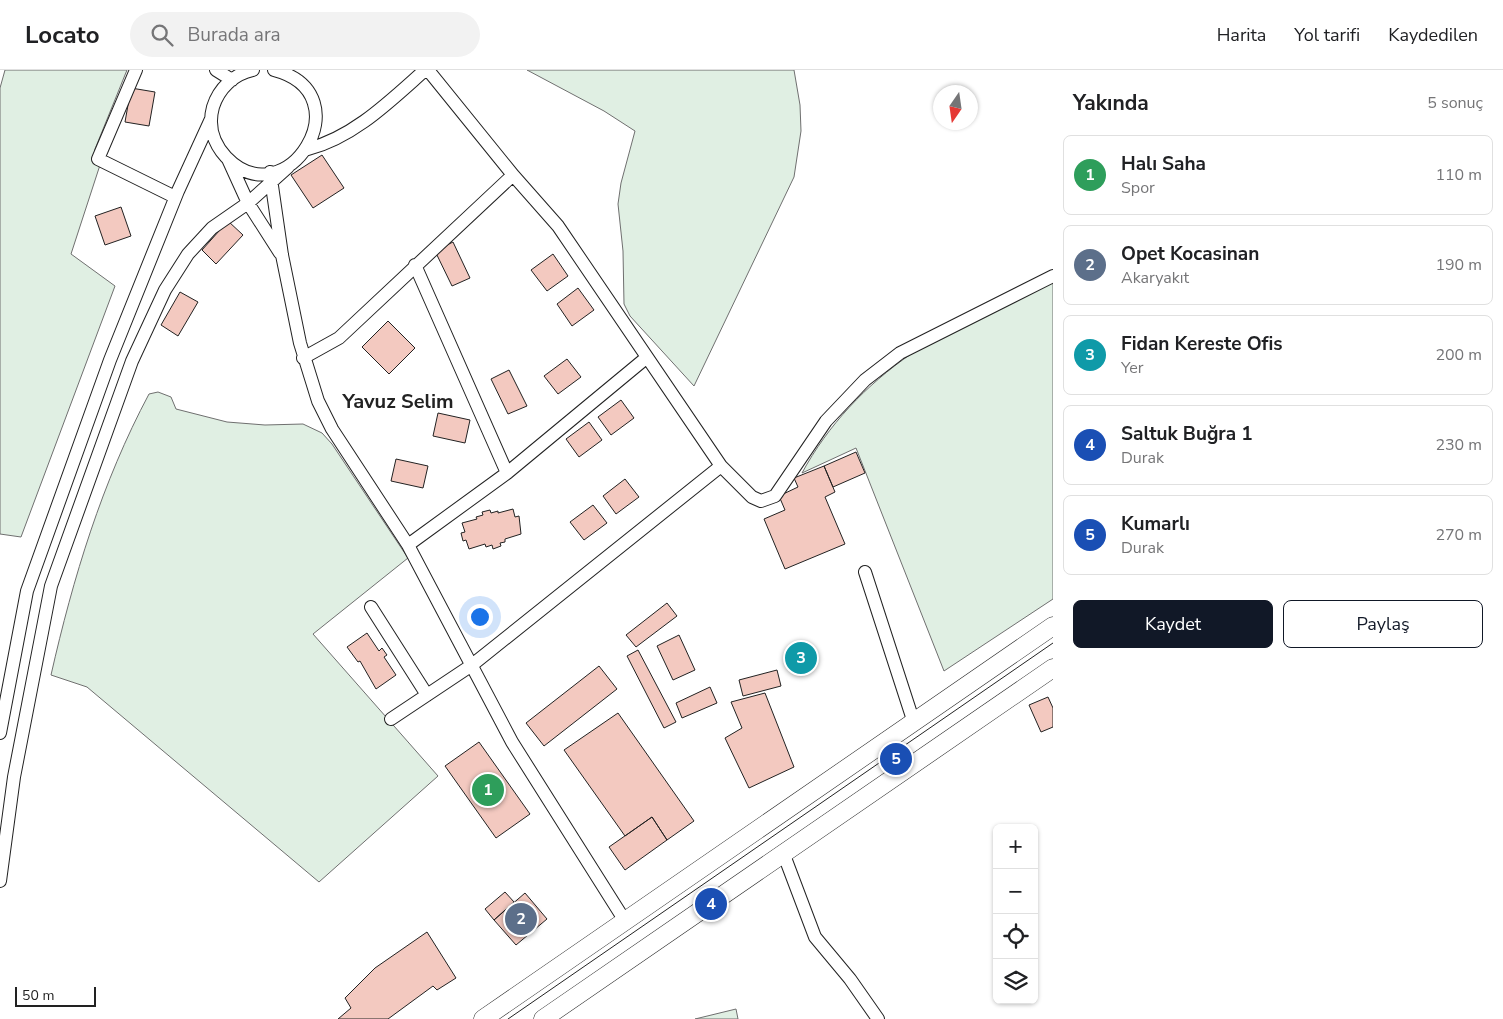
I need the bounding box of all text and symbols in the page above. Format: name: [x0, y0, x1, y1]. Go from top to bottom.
search box: [130, 12, 480, 57]
text: Locato: [25, 19, 100, 51]
icon: search: [148, 21, 176, 49]
text: Burada ara: [188, 22, 281, 48]
text: Harita: [1217, 23, 1266, 47]
text: Yol tarifi: [1294, 23, 1360, 47]
text: Kaydedilen: [1388, 23, 1478, 47]
north arrow: [933, 85, 978, 130]
text: Yakında: [1073, 89, 1149, 117]
text: 5 sonuç: [1427, 92, 1483, 114]
text: Halı Saha: [1121, 151, 1206, 177]
text: 1: [1085, 164, 1095, 186]
text: 110 m: [1435, 164, 1482, 186]
text: Spor: [1121, 177, 1155, 199]
text: Opet Kocasinan: [1121, 241, 1259, 267]
text: 2: [1085, 254, 1095, 276]
text: 190 m: [1435, 254, 1482, 276]
text: Akaryakıt: [1121, 267, 1189, 289]
text: Fidan Kereste Ofis: [1121, 331, 1283, 357]
text: 3: [1085, 344, 1095, 366]
text: 200 m: [1435, 344, 1482, 366]
text: Yer: [1121, 357, 1144, 379]
district label: Yavuz Selim: [341, 388, 454, 415]
text: Saltuk Buğra 1: [1121, 421, 1253, 447]
text: 4: [1085, 434, 1095, 456]
text: 230 m: [1435, 434, 1482, 456]
text: Durak: [1121, 447, 1164, 469]
text: Kumarlı: [1121, 511, 1190, 537]
text: 5: [1085, 524, 1095, 546]
text: 270 m: [1435, 524, 1482, 546]
text: Durak: [1121, 537, 1164, 559]
button: Kaydet: [1073, 600, 1273, 648]
button: Paylaş: [1283, 600, 1483, 648]
your location: [467, 604, 493, 630]
pin: 3: [785, 639, 817, 677]
pin: 5: [880, 740, 912, 778]
pin: 1: [472, 771, 504, 809]
map controls: [993, 824, 1038, 1004]
button: +: [993, 824, 1038, 869]
button: −: [993, 869, 1038, 914]
pin: 4: [695, 885, 727, 923]
pin: 2: [505, 900, 537, 938]
button: locate: [993, 914, 1038, 959]
button: layers: [993, 959, 1038, 1004]
scale bar: [15, 984, 96, 1007]
text: 50 m: [22, 986, 54, 1005]

